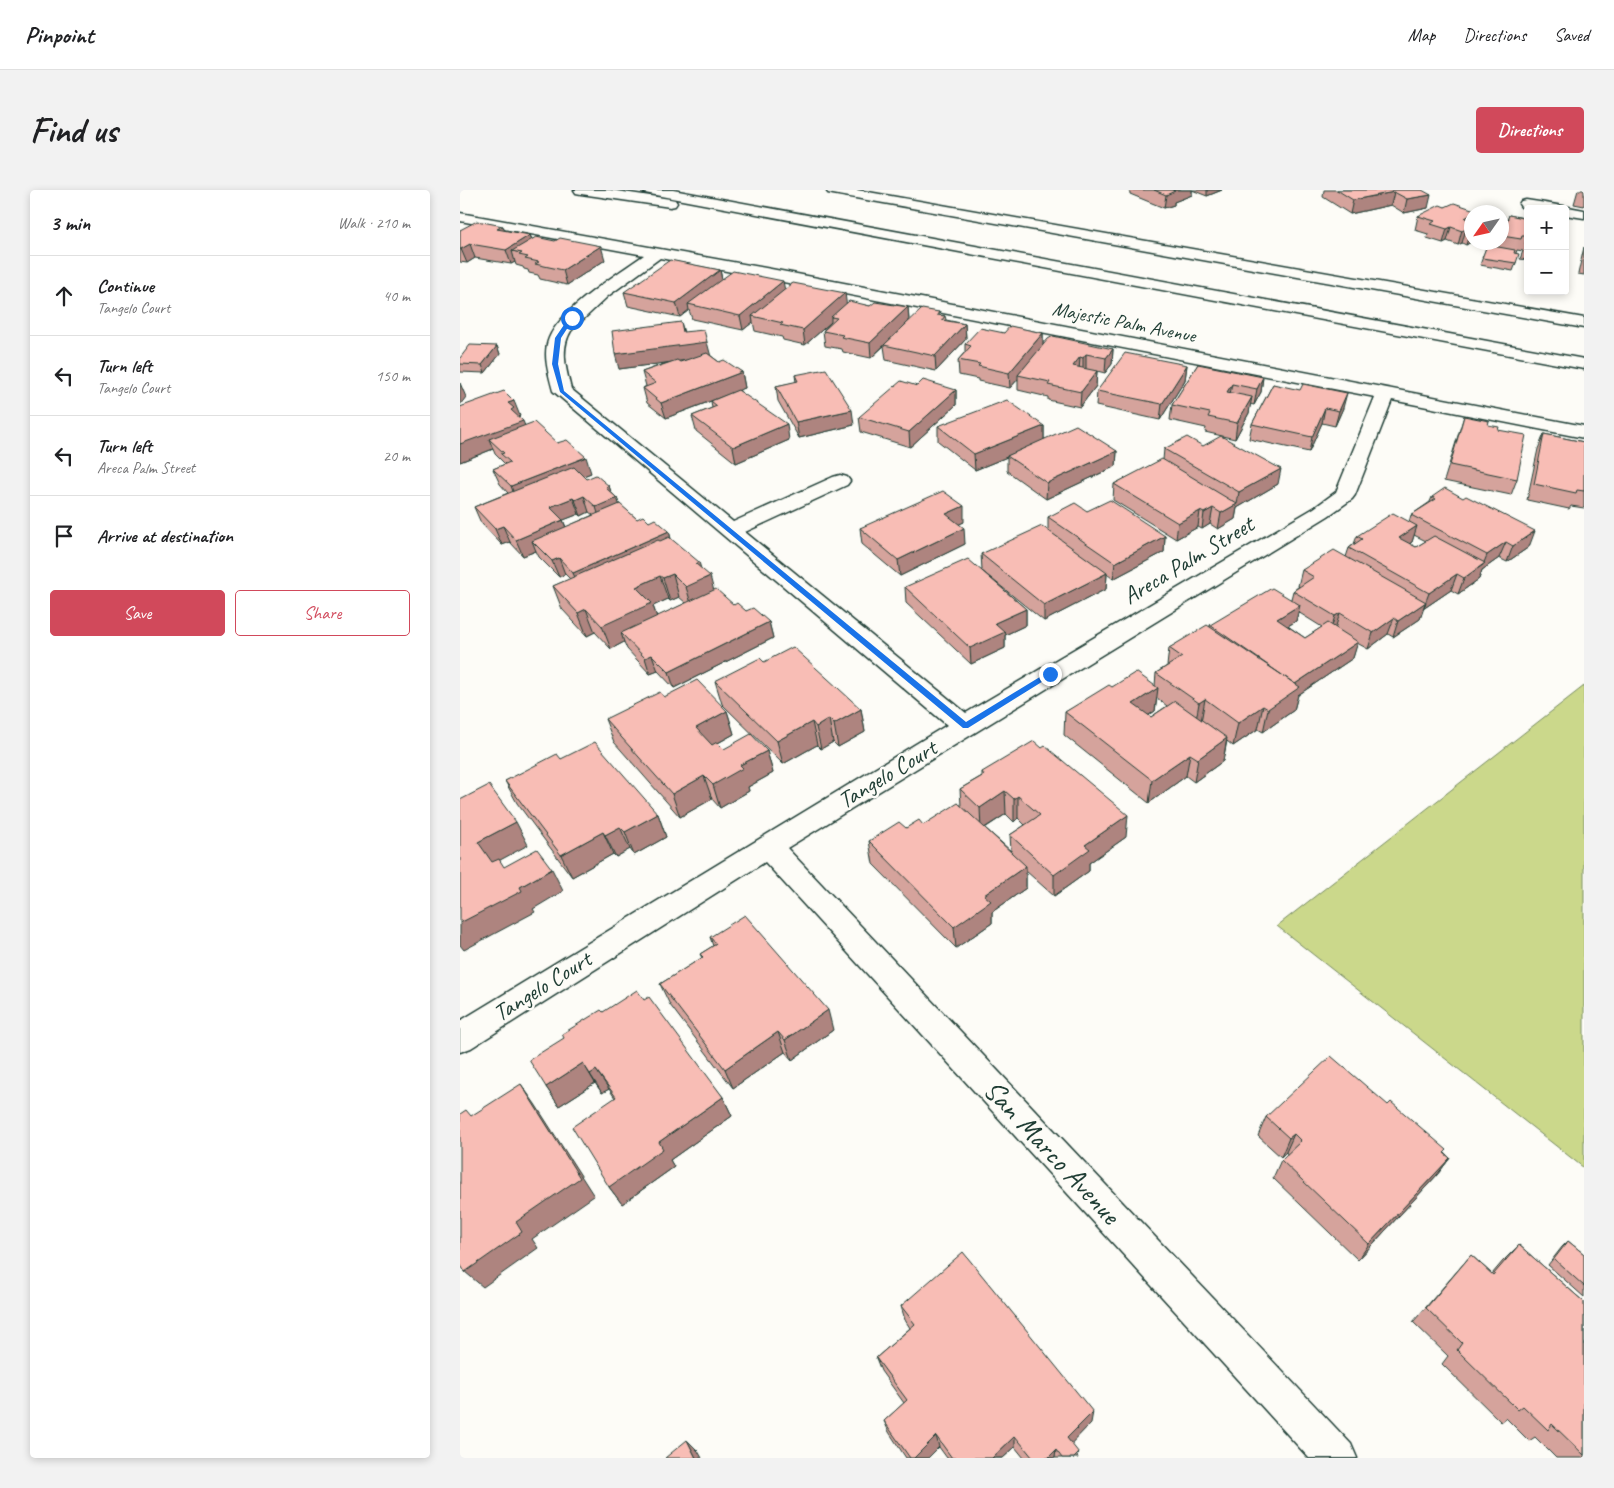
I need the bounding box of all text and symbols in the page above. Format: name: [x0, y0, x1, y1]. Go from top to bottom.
text: Pinpoint: [25, 20, 94, 50]
text: Map: [1408, 24, 1435, 46]
text: Directions: [1463, 24, 1526, 46]
text: Saved: [1554, 24, 1589, 46]
button: Directions: [1476, 107, 1584, 153]
text: Find us: [30, 108, 117, 153]
north arrow: [1464, 205, 1509, 250]
map controls: [1524, 205, 1569, 295]
button: +: [1524, 205, 1569, 250]
text: 3 min: [50, 210, 90, 236]
text: Walk · 210 m: [338, 213, 410, 233]
button: −: [1524, 250, 1569, 295]
text: Continue: [97, 274, 154, 298]
icon: ahead: [50, 282, 78, 310]
text: 40 m: [383, 286, 410, 306]
street label: Majestic Palm Avenue: [1050, 296, 1199, 348]
text: Tangelo Court: [97, 298, 170, 318]
route start: [561, 307, 584, 330]
text: Turn left: [97, 354, 152, 378]
icon: left: [50, 362, 78, 390]
text: 150 m: [376, 366, 410, 386]
text: Tangelo Court: [97, 378, 170, 398]
text: Turn left: [97, 434, 152, 458]
icon: left: [50, 442, 78, 470]
text: 20 m: [383, 446, 410, 466]
text: Areca Palm Street: [97, 458, 195, 478]
street label: Areca Palm Street: [1117, 508, 1261, 611]
icon: arrive: [50, 522, 78, 550]
text: Arrive at destination: [97, 524, 233, 548]
button: Save: [50, 590, 225, 636]
button: Share: [235, 590, 410, 636]
route end: [1039, 663, 1062, 686]
street label: Tangelo Court: [832, 732, 944, 815]
street label: Tangelo Court: [487, 943, 598, 1028]
street label: San Marco Avenue: [976, 1072, 1129, 1233]

